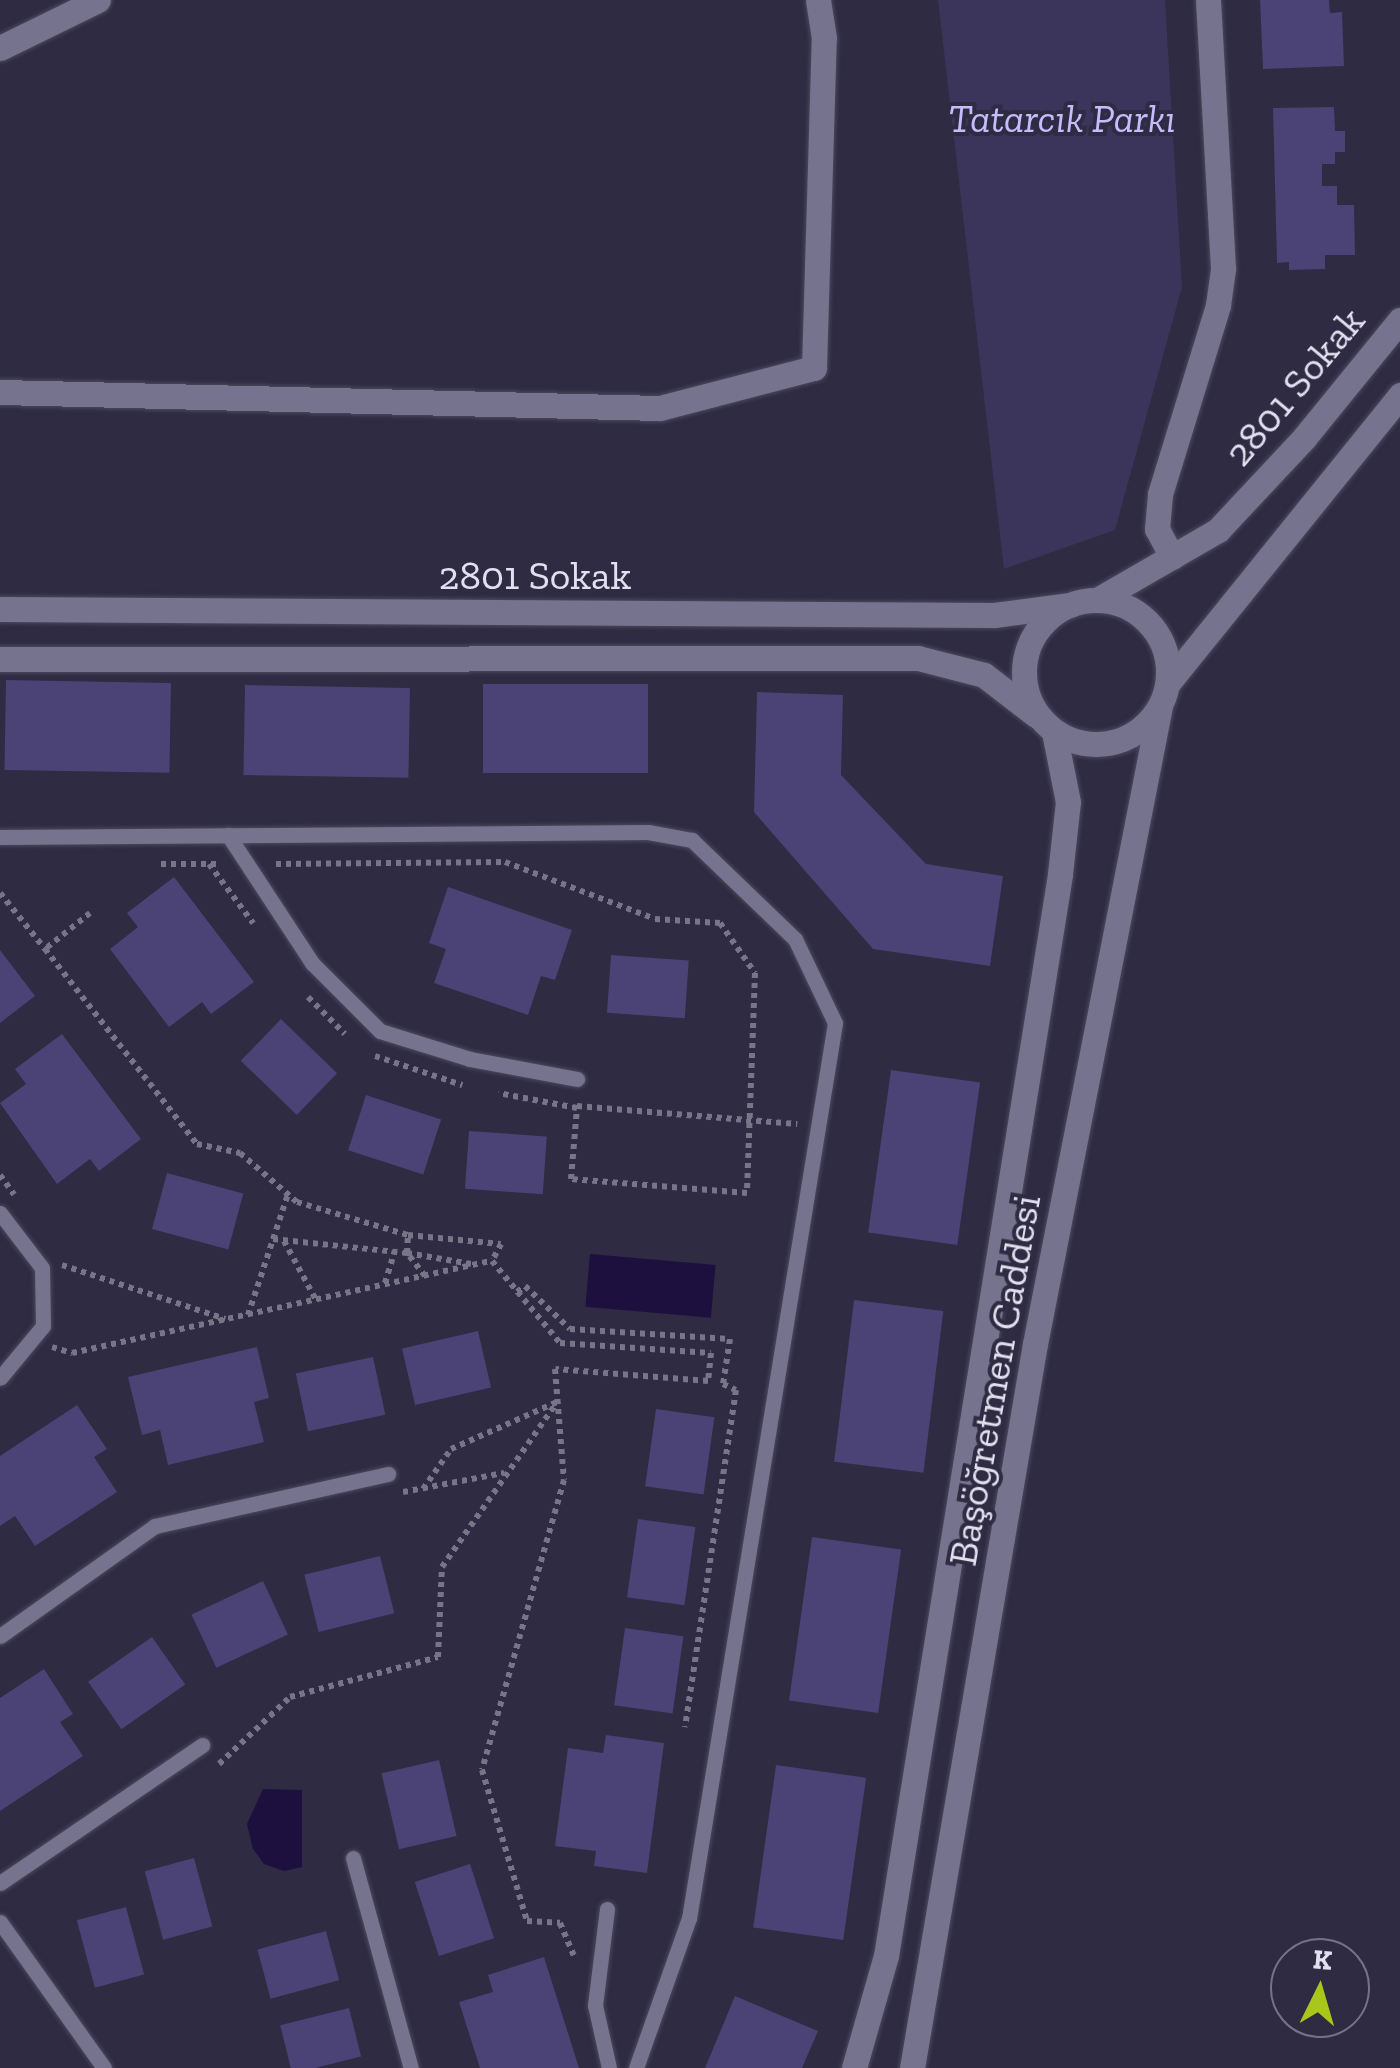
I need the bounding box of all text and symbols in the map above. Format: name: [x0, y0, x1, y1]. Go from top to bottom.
park label: Tatarcık Parkı: [948, 94, 1176, 142]
street label: 2801 Sokak: [1214, 297, 1374, 475]
street label: 2801 Sokak: [439, 551, 631, 599]
street label: Başöğretmen Caddesi: [938, 1191, 1050, 1569]
north arrow: [1270, 1938, 1370, 2038]
text: K: [1312, 1942, 1333, 1977]

